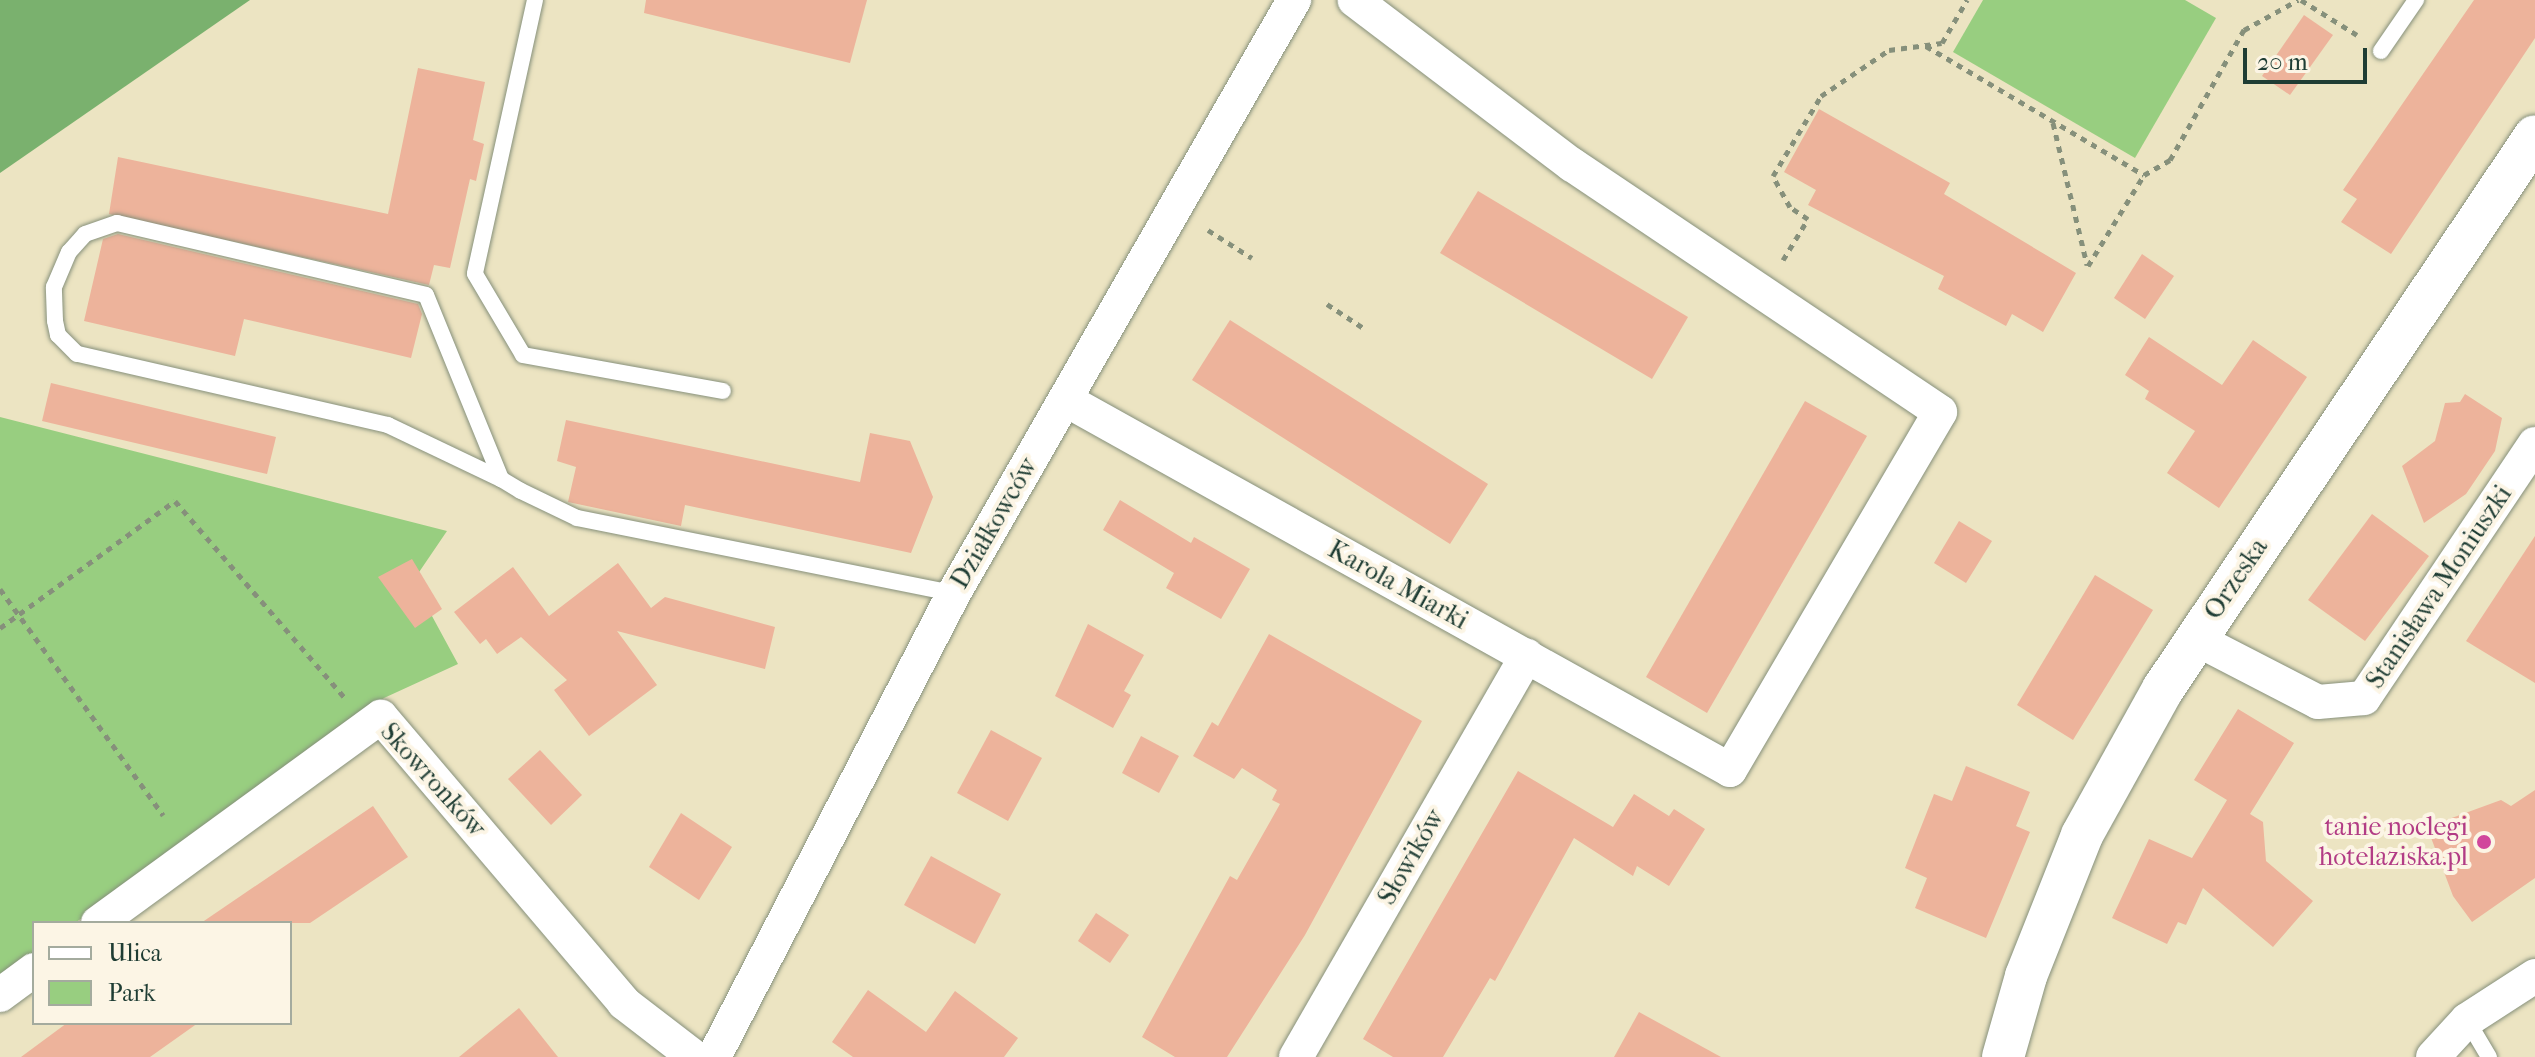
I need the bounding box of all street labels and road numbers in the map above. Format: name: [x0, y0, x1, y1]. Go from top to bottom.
street label: Działkowców: [944, 452, 1044, 594]
street label: Stanisława Moniuszki: [2359, 480, 2519, 694]
street label: Orzeska: [2198, 533, 2274, 625]
street label: Karola Miarki: [1323, 534, 1473, 636]
street label: Skowronków: [374, 717, 492, 843]
street label: Słowików: [1371, 804, 1451, 910]

